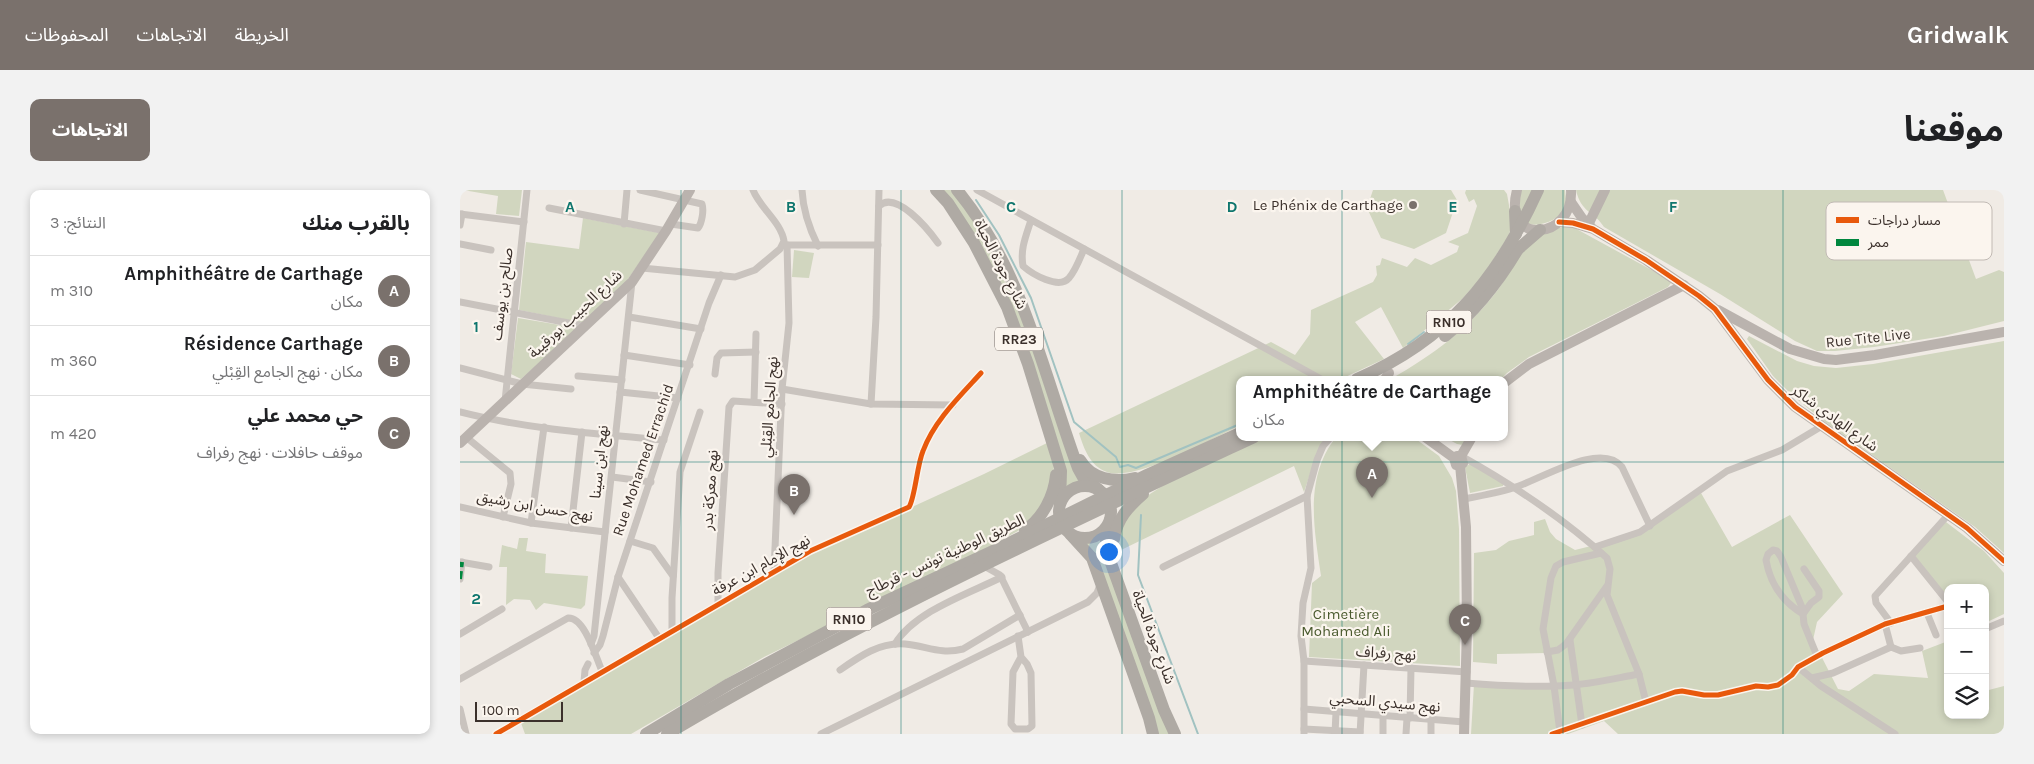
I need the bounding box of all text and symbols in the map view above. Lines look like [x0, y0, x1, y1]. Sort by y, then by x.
text: Gridwalk [1907, 21, 2009, 49]
text: المحفوظات [25, 24, 109, 46]
text: الاتجاهات [137, 24, 207, 46]
text: الخريطة [235, 24, 289, 46]
button: الاتجاهات [30, 99, 150, 161]
text: موقعنا [1904, 109, 2004, 150]
place label: Le Phénix de Carthage [1253, 196, 1403, 214]
text: A [565, 197, 575, 216]
text: B [786, 197, 796, 216]
text: C [1006, 197, 1016, 216]
text: D [1227, 197, 1238, 216]
text: E [1448, 197, 1458, 216]
text: F [1669, 197, 1678, 216]
marker: Le Phénix de Carthage [1407, 199, 1419, 211]
legend [1826, 202, 1992, 260]
text: بالقرب منك [302, 211, 410, 235]
text: مسار دراجات [1868, 212, 1941, 229]
text: النتائج: 3 [50, 213, 106, 232]
street label: شارع جودة الحياة [968, 216, 1031, 314]
text: ممر [1867, 234, 1889, 251]
street label: صالح بن يوسف [487, 247, 520, 342]
text: Amphithéâtre de Carthage [124, 263, 363, 285]
street label: شارع الحبيب بورقيبة [524, 266, 628, 364]
text: 310 m [50, 281, 93, 300]
text: A [389, 281, 399, 300]
text: مكان [331, 292, 363, 311]
road number: RN10 [1426, 310, 1472, 334]
text: 1 [473, 317, 479, 336]
street label: Rue Tite Live [1825, 325, 1911, 351]
road number: RR23 [995, 328, 1043, 350]
text: Résidence Carthage [184, 333, 363, 355]
text: 360 m [50, 351, 97, 370]
text: B [389, 351, 399, 370]
street label: نهج الجامع القِبْلي [756, 356, 785, 458]
text: مكان · نهج الجامع القِبْلي [212, 362, 363, 381]
popup [1236, 376, 1508, 441]
street label: شارع الهادي شاكر [1786, 380, 1882, 458]
text: Amphithéâtre de Carthage [1253, 381, 1491, 403]
street label: Rue Mohamed Errachid [609, 382, 677, 538]
text: حي محمد علي [248, 405, 363, 427]
text: مكان [1253, 410, 1285, 429]
text: 420 m [50, 424, 97, 443]
text: C [389, 424, 399, 443]
street label: نهج ابن سينا [586, 424, 615, 500]
text: موقف حافلات · نهج رفراف [197, 443, 363, 462]
street label: نهج معركة بدر [698, 449, 725, 532]
pin: A [1356, 457, 1388, 498]
pin: B [778, 474, 810, 515]
street label: نهج حسن ابن رشيق [475, 487, 595, 528]
street label: الطريق الوطنية تونس - قرطاج [863, 510, 1029, 603]
street label: نهج الإمام ابن عرفة [709, 531, 815, 602]
your location [1096, 539, 1122, 565]
map controls [1944, 584, 1989, 719]
button: + [1944, 584, 1989, 629]
street label: شارع جودة الحياة [1126, 588, 1179, 688]
text: 2 [471, 589, 481, 608]
pin: C [1449, 604, 1481, 645]
park label: Cimetière Mohamed Ali [1301, 605, 1391, 640]
road number: RN10 [826, 608, 872, 630]
button: − [1944, 629, 1989, 674]
street label: نهج رفراف [1355, 642, 1417, 667]
button: layers [1944, 674, 1989, 719]
street label: نهج سيدي السحبي [1329, 688, 1441, 719]
scale bar [475, 699, 562, 722]
text: 100 m [482, 702, 520, 719]

